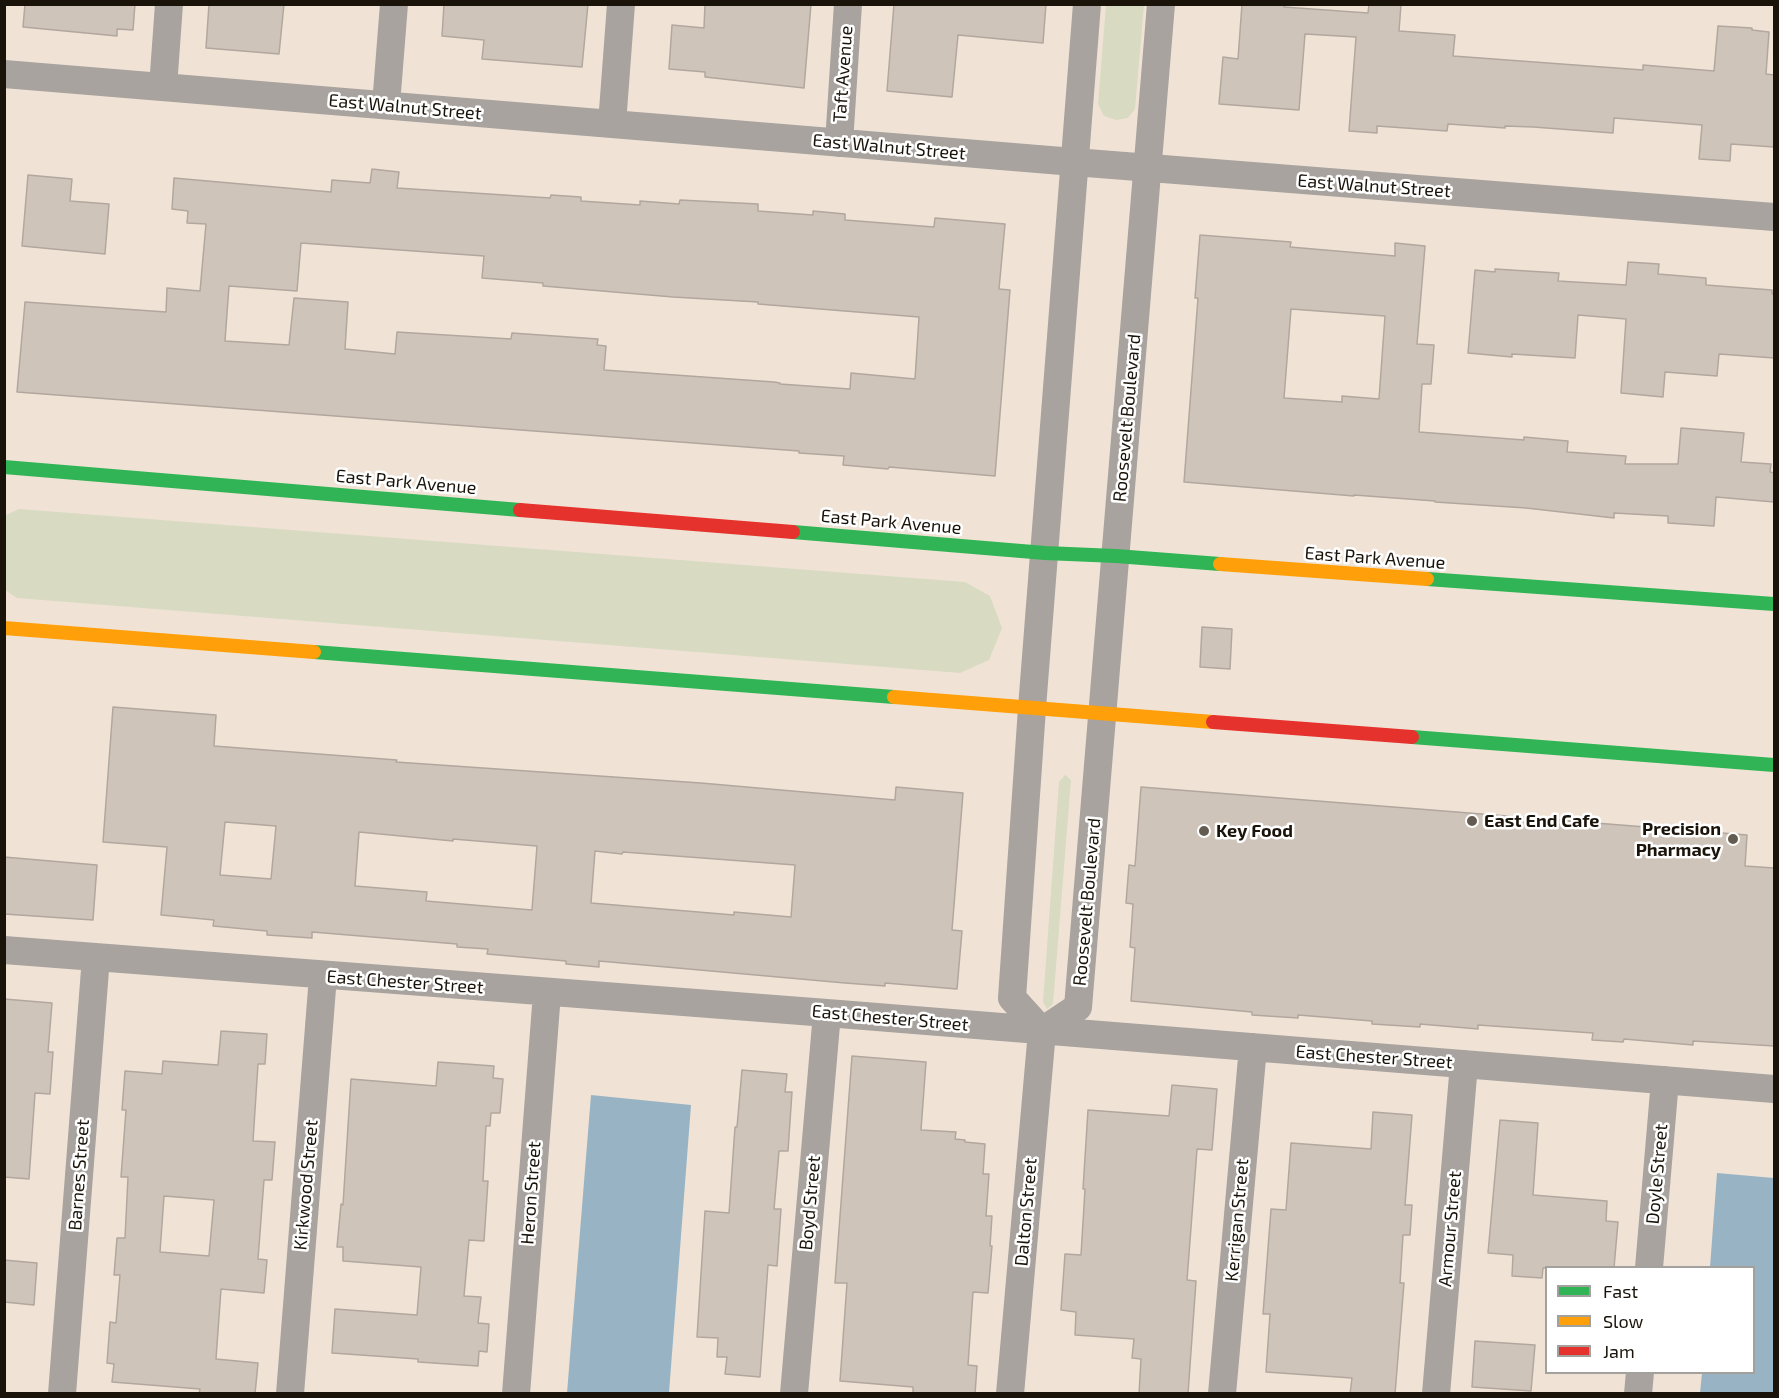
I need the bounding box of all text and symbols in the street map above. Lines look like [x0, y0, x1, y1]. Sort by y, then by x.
street label: Taft Avenue [829, 25, 857, 123]
street label: East Walnut Street [328, 90, 482, 124]
street label: East Walnut Street [812, 130, 966, 164]
street label: East Walnut Street [1297, 170, 1451, 202]
street label: Roosevelt Boulevard [1109, 333, 1145, 503]
street label: East Park Avenue [335, 465, 477, 499]
street label: East Park Avenue [820, 505, 962, 539]
street label: East Park Avenue [1304, 542, 1446, 574]
place label: East End Cafe [1484, 810, 1600, 832]
marker: East End Cafe [1465, 814, 1479, 828]
street label: Roosevelt Boulevard [1069, 817, 1105, 987]
place label: Precision Pharmacy [1636, 818, 1721, 860]
place label: Key Food [1216, 820, 1293, 842]
marker: Key Food [1197, 824, 1211, 838]
marker: Precision Pharmacy [1726, 832, 1740, 846]
street label: East Chester Street [326, 966, 484, 998]
street label: East Chester Street [811, 1000, 969, 1036]
street label: East Chester Street [1295, 1041, 1453, 1073]
street label: Barnes Street [64, 1119, 94, 1231]
street label: Kirkwood Street [290, 1119, 322, 1251]
street label: Doyle Street [1642, 1123, 1672, 1225]
street label: Heron Street [517, 1141, 545, 1245]
street label: Boyd Street [795, 1155, 825, 1251]
street label: Dalton Street [1011, 1157, 1041, 1267]
street label: Kerrigan Street [1221, 1158, 1253, 1282]
street label: Armour Street [1434, 1170, 1466, 1288]
legend [1545, 1266, 1755, 1374]
text: Fast [1603, 1280, 1638, 1302]
text: Slow [1603, 1310, 1643, 1332]
text: Jam [1603, 1340, 1635, 1362]

